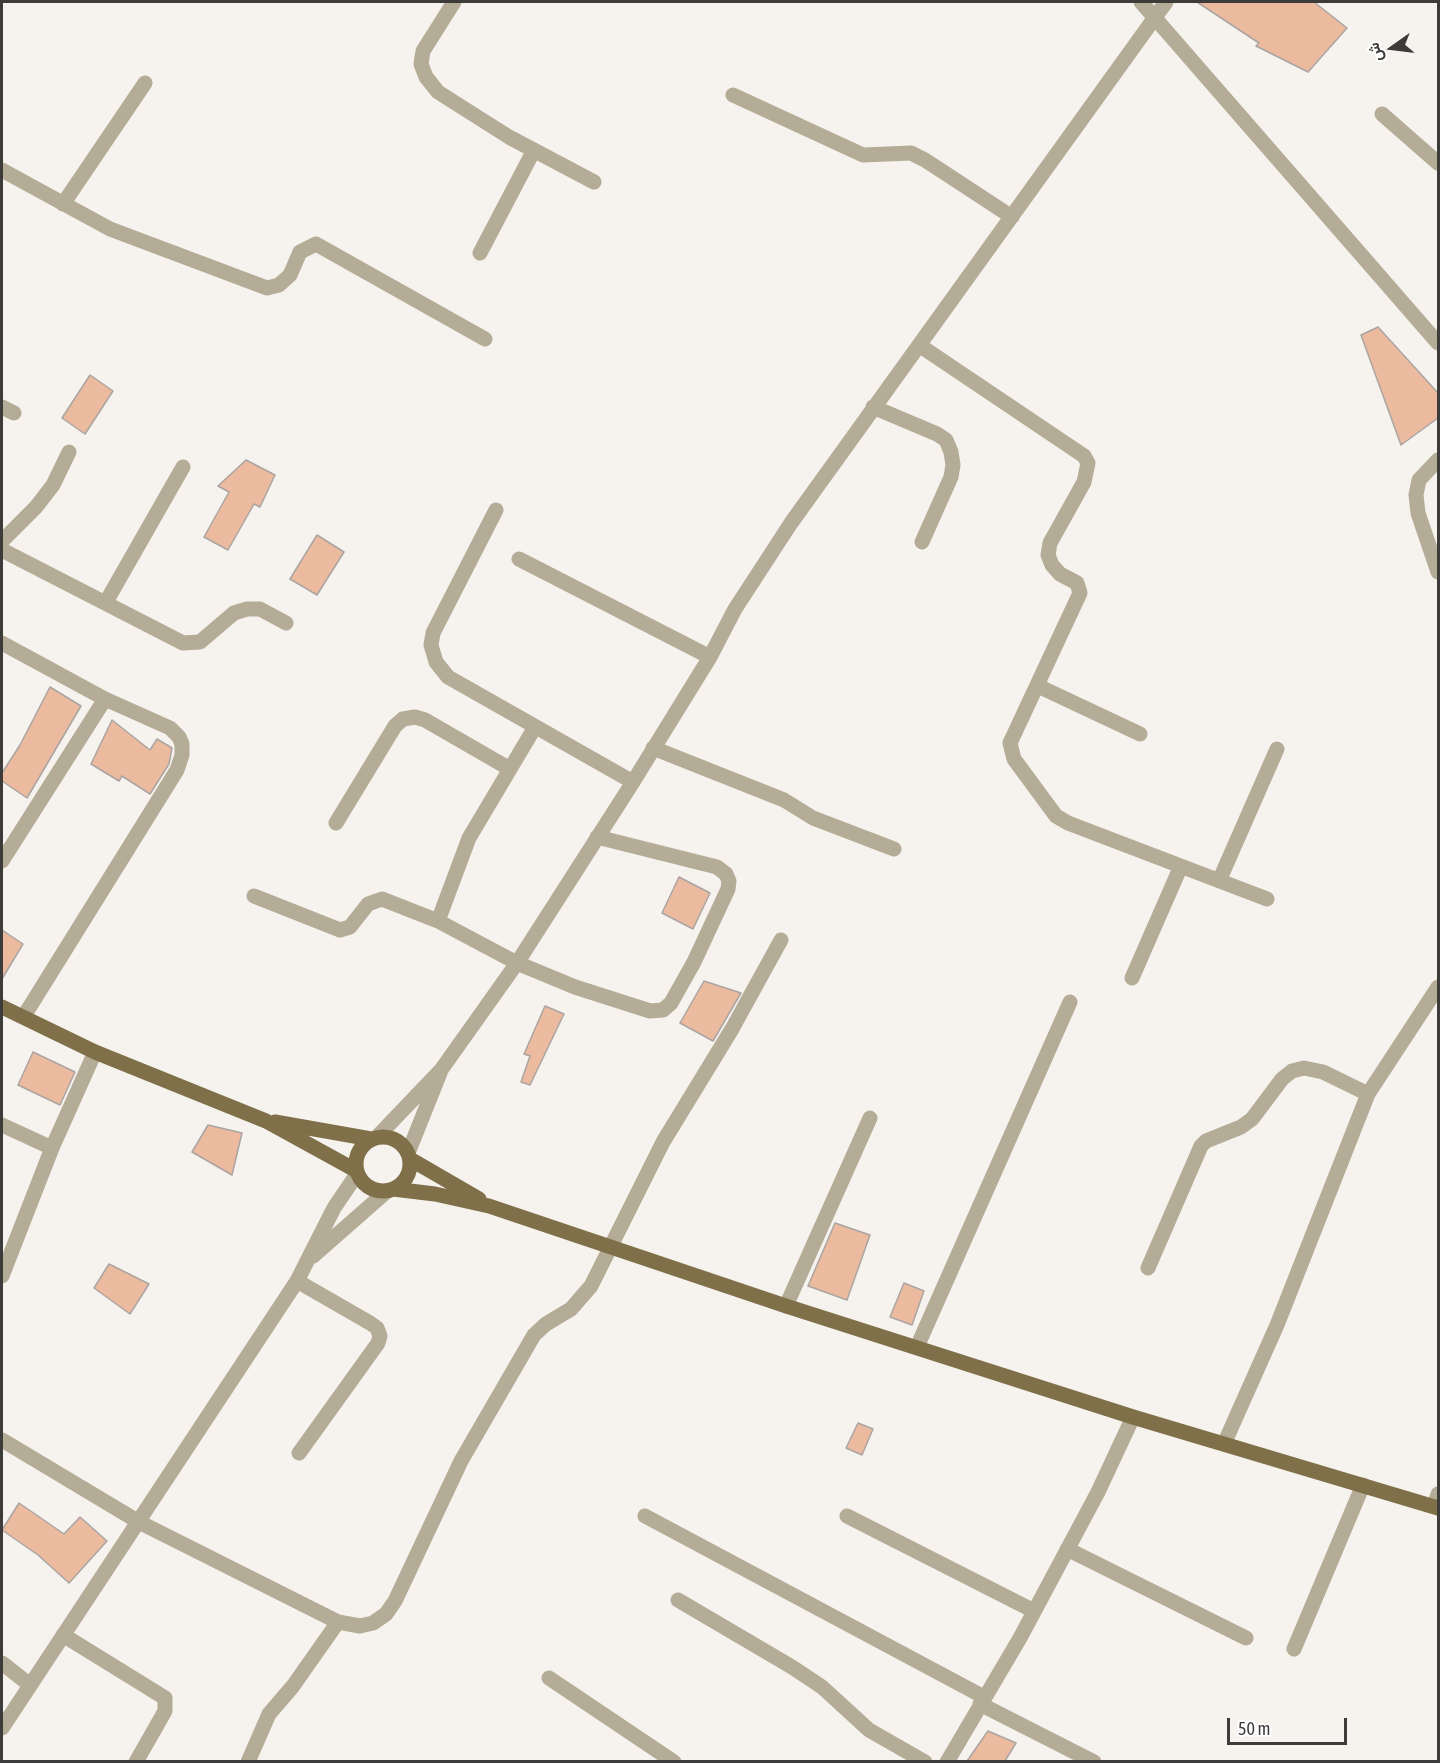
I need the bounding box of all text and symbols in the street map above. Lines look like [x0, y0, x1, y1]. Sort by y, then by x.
north arrow [1362, 18, 1422, 78]
text: ش [1363, 41, 1386, 64]
scale bar [1230, 1706, 1350, 1744]
text: 50 m [1238, 1718, 1270, 1739]

